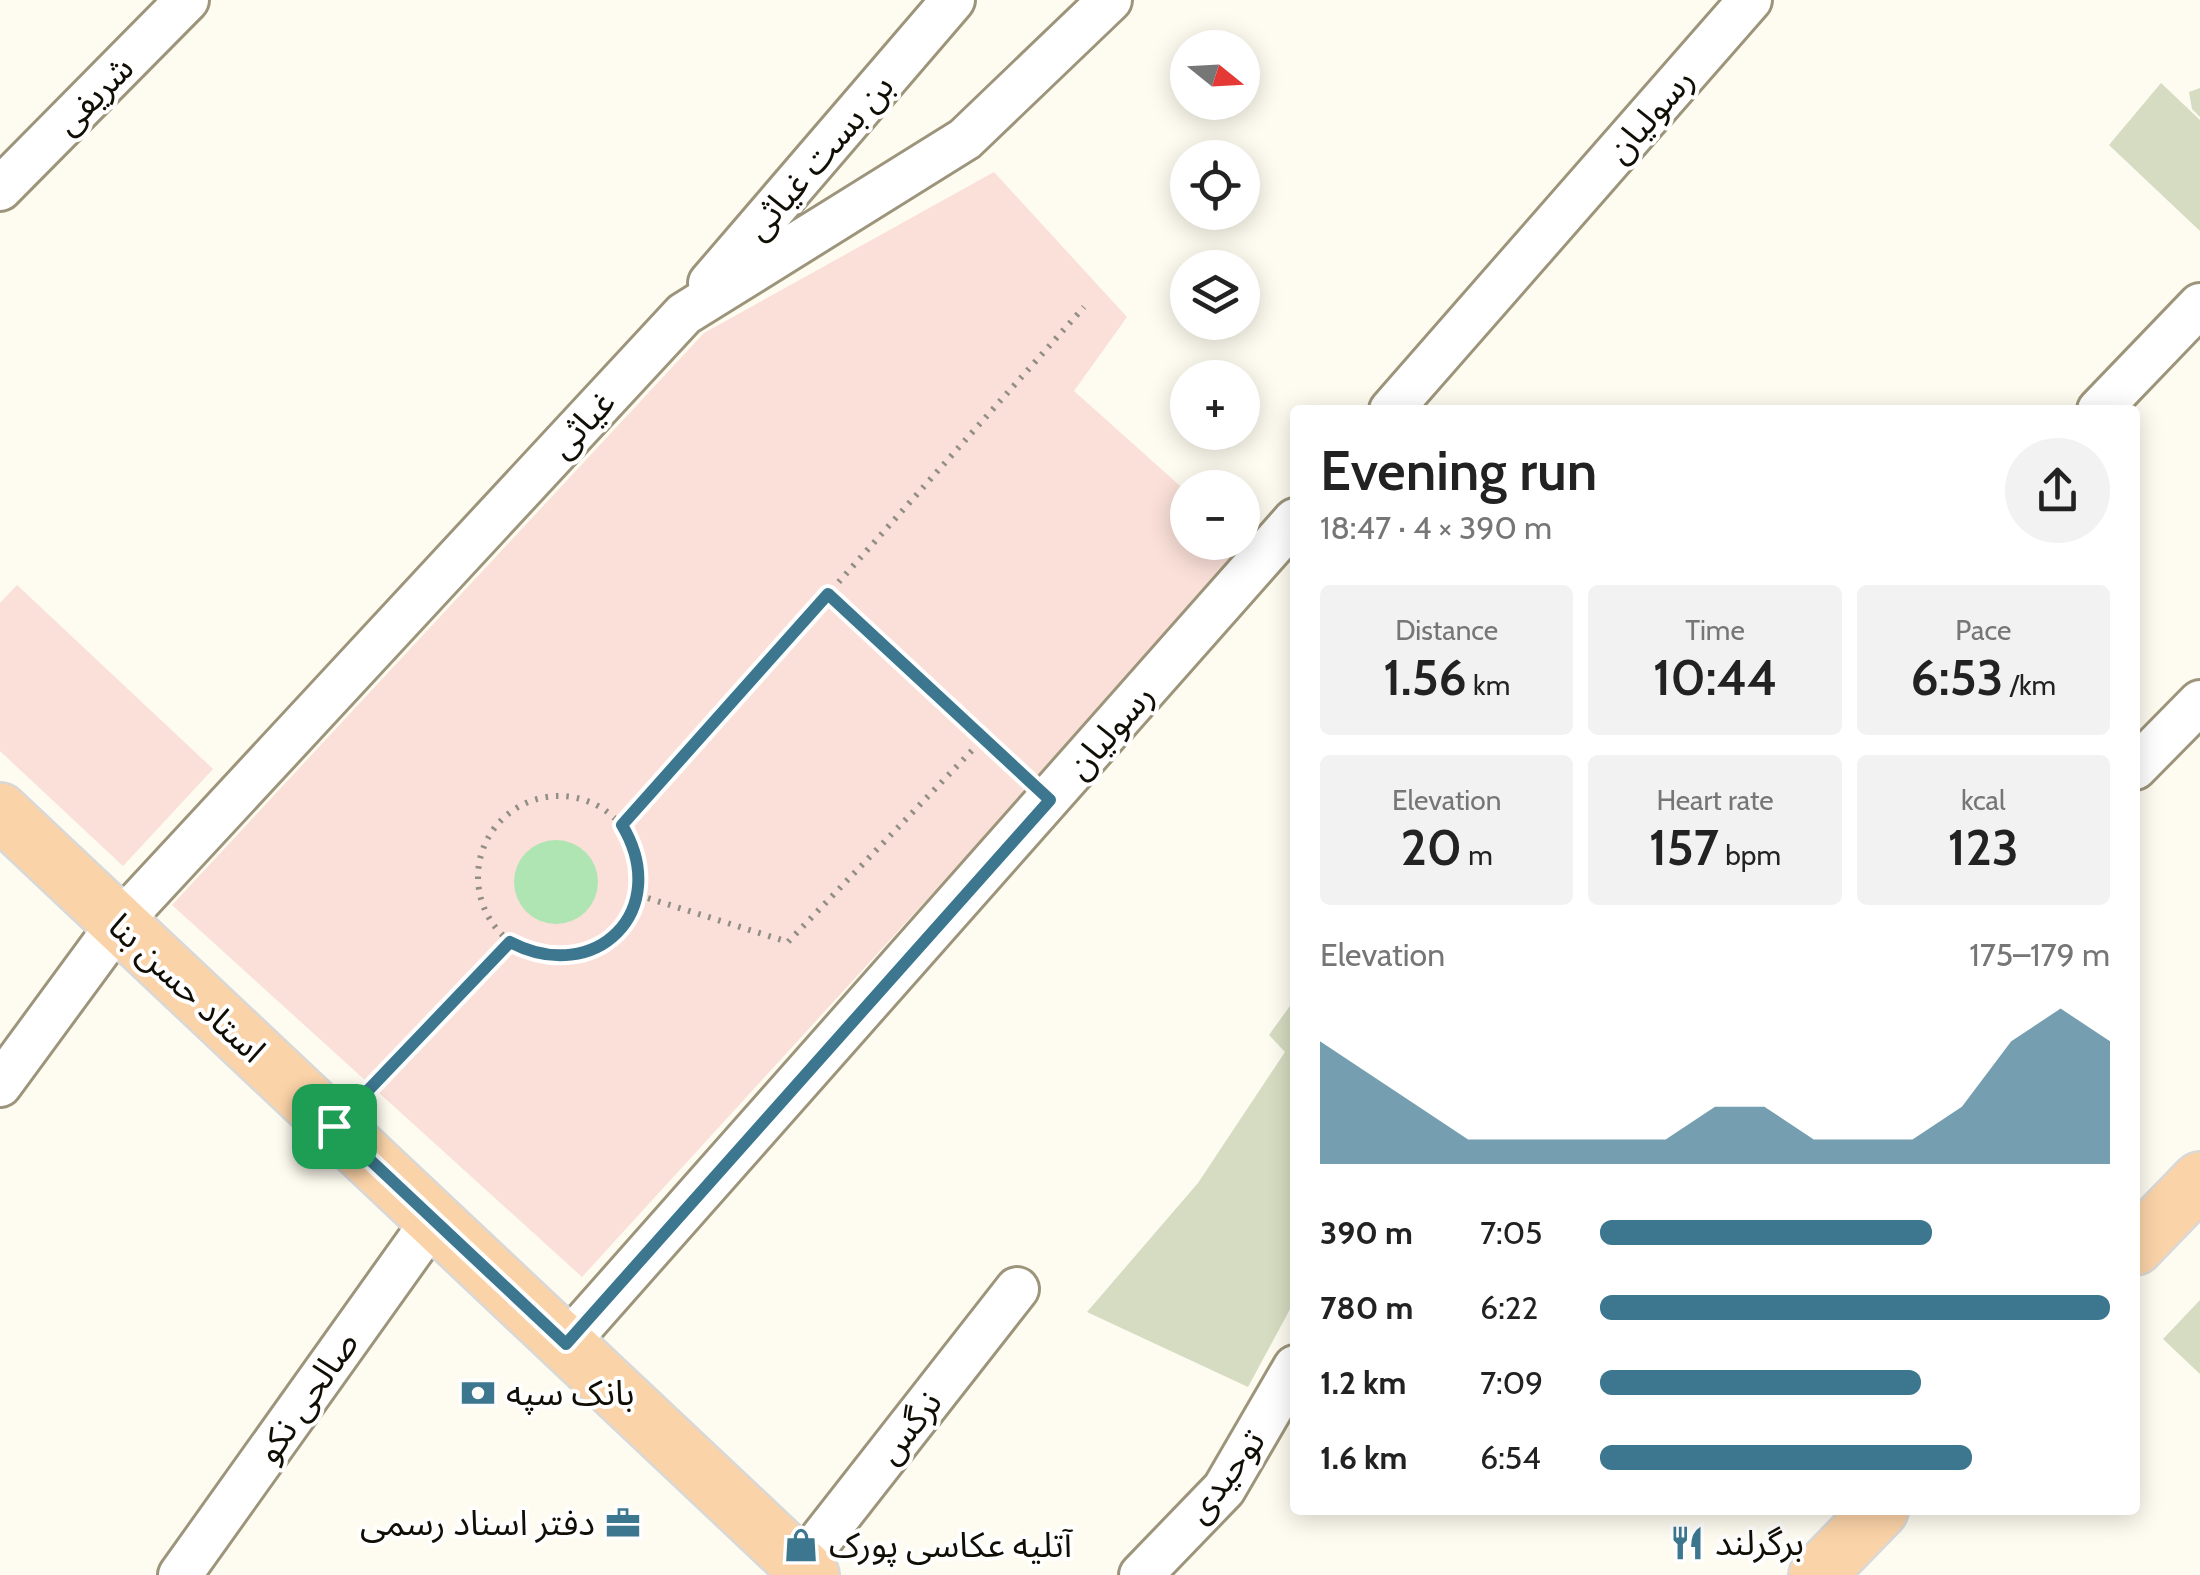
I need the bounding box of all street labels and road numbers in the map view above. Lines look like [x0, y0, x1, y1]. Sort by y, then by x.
street label: شریفی [45, 46, 142, 143]
street label: رسولیان [1597, 58, 1703, 171]
street label: بن بست غیاثی [735, 65, 902, 248]
street label: غیاثی [540, 381, 624, 467]
street label: رسولیان [1057, 674, 1163, 787]
street label: استاد حسن بنا [100, 904, 275, 1071]
street label: صالحی نکو [246, 1323, 367, 1471]
street label: نرگس [867, 1382, 950, 1472]
street label: توحیدی [1176, 1420, 1274, 1531]

